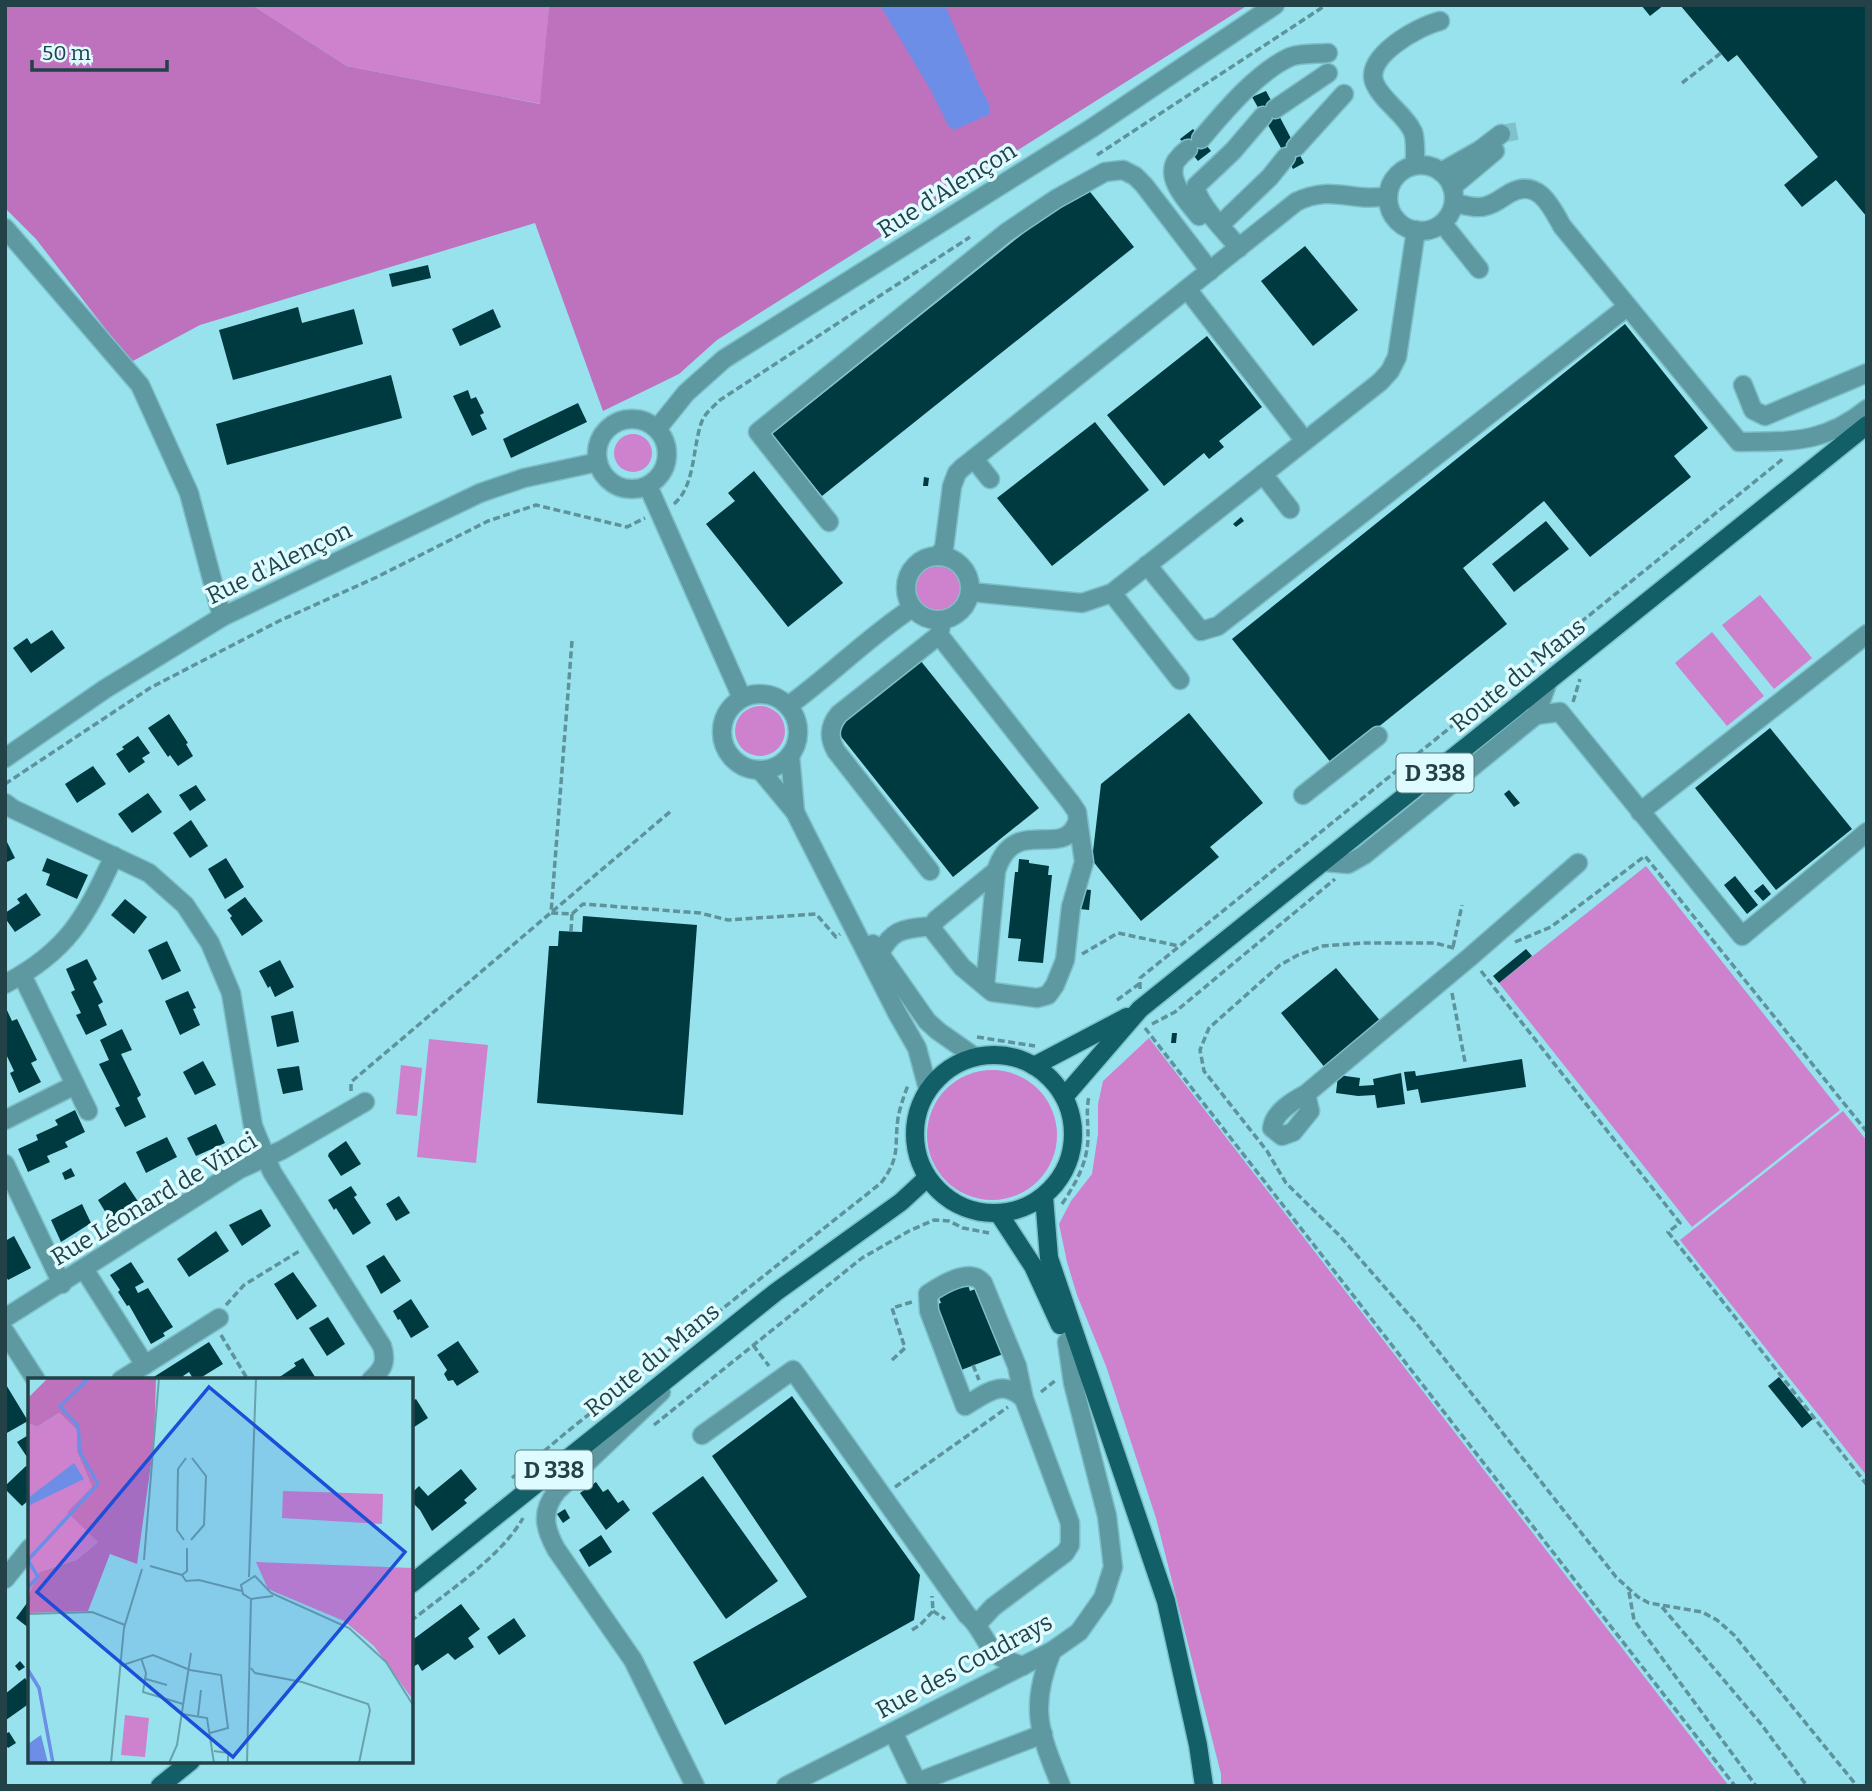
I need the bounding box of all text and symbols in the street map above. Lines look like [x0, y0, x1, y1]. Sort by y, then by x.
scale bar [32, 28, 166, 72]
text: 50 m [42, 40, 91, 66]
street label: Rue d'Alençon [873, 136, 1021, 244]
street label: Rue d'Alençon [202, 516, 356, 610]
street label: Route du Mans [1445, 612, 1591, 738]
road number: D 338 [1396, 754, 1474, 792]
street label: Rue Léonard de Vinci [46, 1127, 262, 1271]
street label: Route du Mans [579, 1297, 725, 1423]
inset map [28, 1378, 413, 1763]
road number: D 338 [516, 1450, 592, 1490]
street label: Rue des Coudrays [871, 1608, 1057, 1724]

